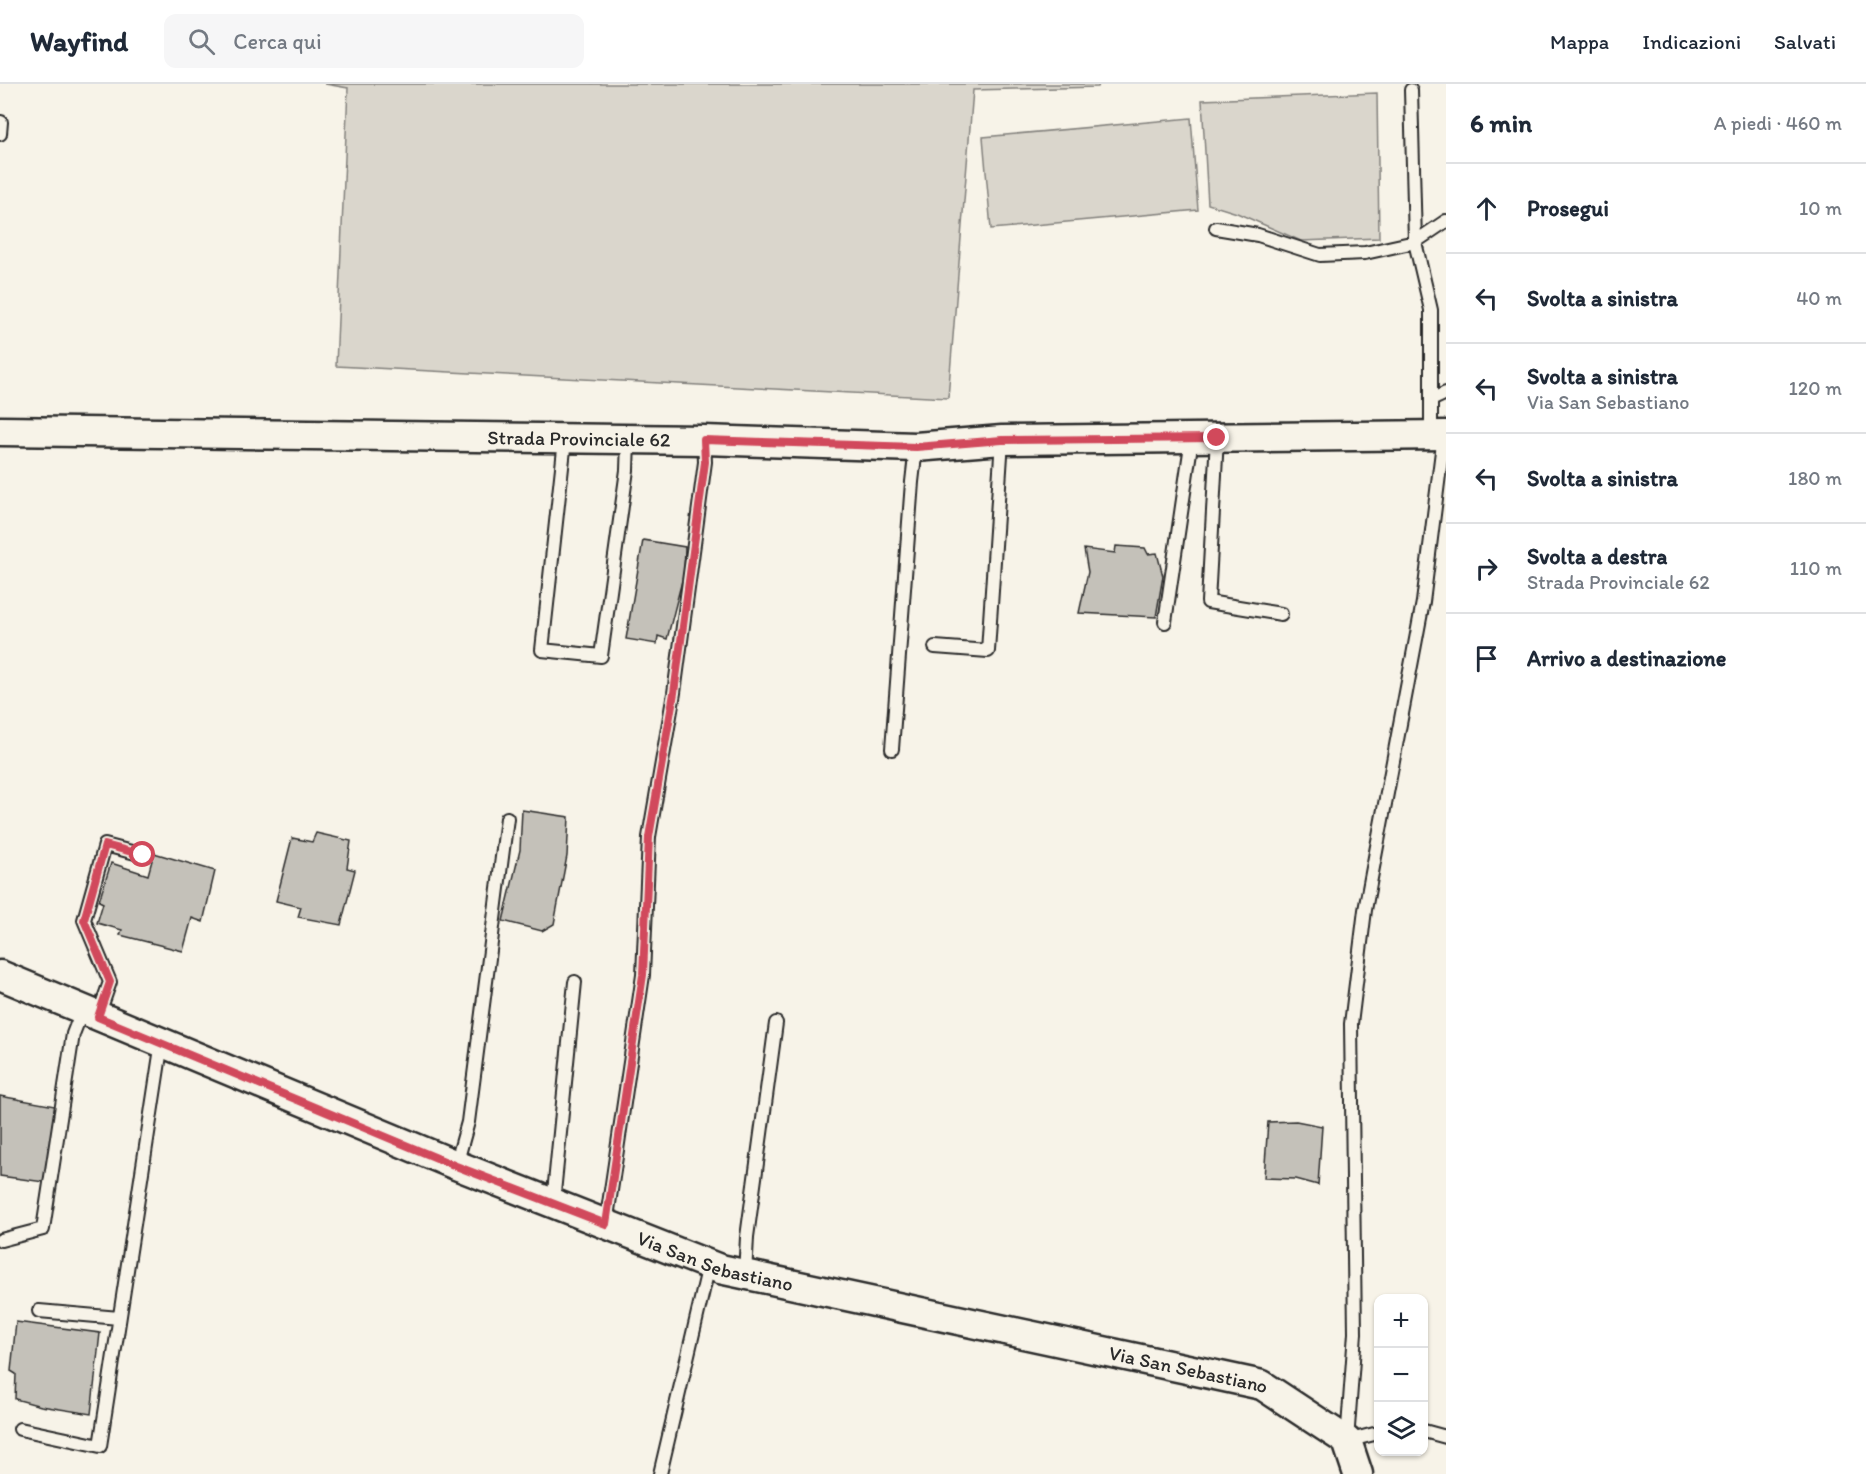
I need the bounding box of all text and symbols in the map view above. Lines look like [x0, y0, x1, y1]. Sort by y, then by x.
search box [164, 14, 584, 68]
text: Wayfind [30, 24, 128, 58]
icon: search [185, 25, 218, 58]
text: Cerca qui [233, 28, 322, 55]
text: Mappa [1550, 29, 1609, 54]
text: Indicazioni [1642, 29, 1741, 54]
text: Salvati [1774, 29, 1836, 54]
text: 6 min [1470, 107, 1532, 139]
text: A piedi · 460 m [1714, 111, 1842, 135]
icon: ahead [1470, 192, 1503, 225]
text: Prosegui [1527, 195, 1609, 222]
text: 10 m [1799, 196, 1842, 220]
icon: left [1470, 282, 1503, 315]
text: Svolta a sinistra [1527, 285, 1678, 312]
text: 40 m [1796, 286, 1842, 310]
text: Svolta a sinistra [1527, 363, 1678, 390]
icon: left [1470, 372, 1503, 405]
text: 120 m [1789, 376, 1842, 400]
text: Via San Sebastiano [1527, 390, 1690, 414]
route end [1203, 424, 1229, 450]
street label: Strada Provinciale 62 [487, 425, 671, 452]
icon: left [1470, 462, 1503, 495]
text: Svolta a sinistra [1527, 465, 1678, 492]
text: 180 m [1788, 466, 1842, 490]
text: Svolta a destra [1527, 543, 1667, 570]
icon: right [1470, 552, 1503, 585]
text: 110 m [1790, 556, 1842, 580]
text: Strada Provinciale 62 [1527, 570, 1710, 594]
icon: arrive [1470, 642, 1503, 675]
text: Arrivo a destinazione [1527, 645, 1726, 672]
route start [129, 841, 155, 867]
street label: Via San Sebastiano [634, 1226, 795, 1296]
map controls [1374, 1294, 1428, 1456]
button: + [1374, 1294, 1428, 1348]
street label: Via San Sebastiano [1107, 1341, 1274, 1398]
button: − [1374, 1348, 1428, 1402]
button: layers [1374, 1402, 1428, 1456]

